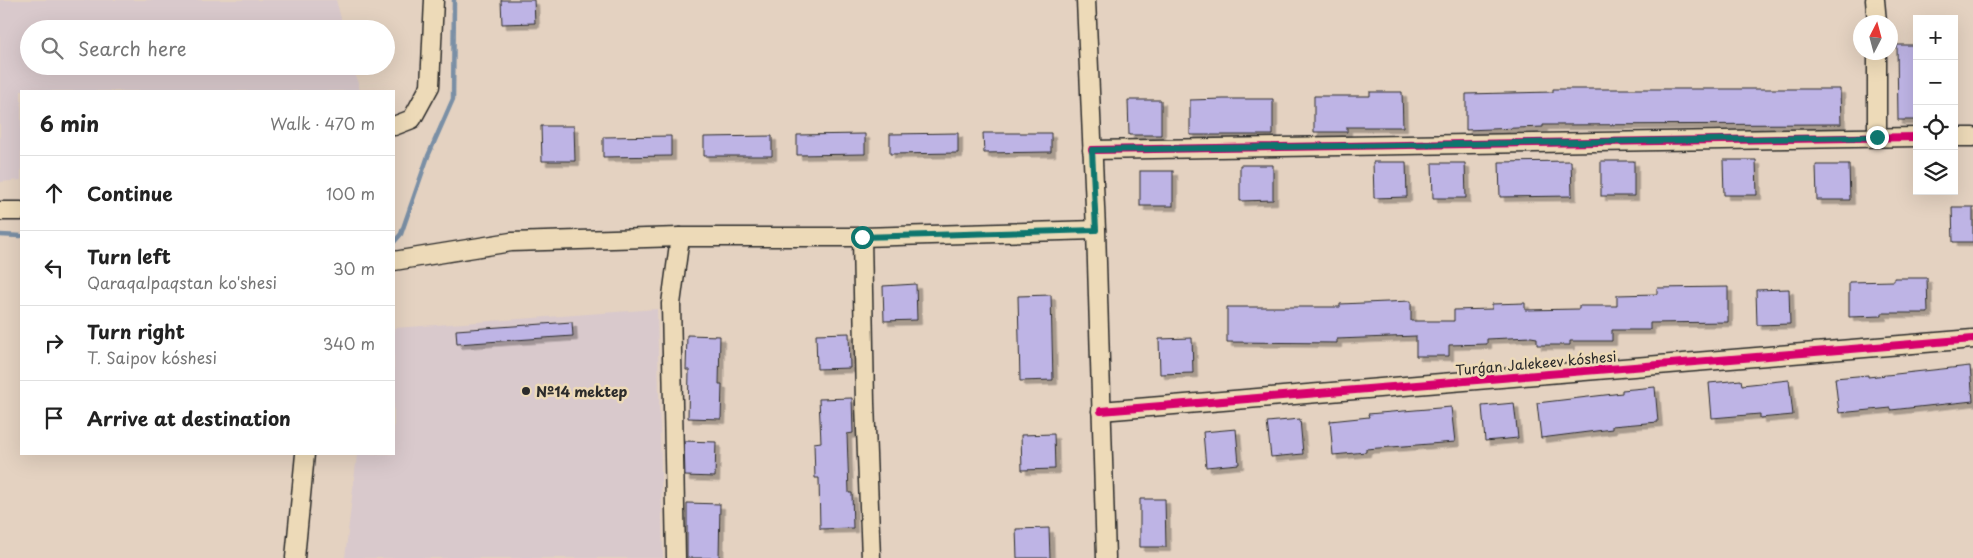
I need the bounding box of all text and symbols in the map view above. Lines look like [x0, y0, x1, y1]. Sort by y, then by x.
north arrow [1853, 15, 1898, 60]
map controls [1913, 15, 1958, 195]
button: + [1913, 15, 1958, 60]
search box [20, 20, 395, 75]
icon: search [38, 34, 66, 62]
text: Search here [78, 34, 187, 62]
button: − [1913, 60, 1958, 105]
button: locate [1913, 105, 1958, 150]
text: 6 min [40, 107, 99, 139]
text: Walk · 470 m [270, 111, 375, 135]
route end [1866, 126, 1889, 149]
button: layers [1913, 150, 1958, 195]
icon: ahead [40, 179, 68, 207]
text: Continue [87, 179, 173, 207]
text: 100 m [326, 181, 375, 205]
route start [851, 226, 874, 249]
text: Turn left [87, 242, 171, 270]
icon: left [40, 254, 68, 282]
text: 30 m [333, 256, 375, 280]
text: Qaraqalpaqstan ko'shesi [87, 270, 277, 294]
text: Turn right [87, 317, 185, 345]
icon: right [40, 329, 68, 357]
text: 340 m [323, 331, 375, 355]
text: T. Saipov kóshesi [87, 345, 217, 369]
street label: Turǵan Jalekeev kóshesi [1455, 345, 1617, 381]
place label: №14 mektep [536, 381, 628, 402]
marker: №14 mektep [520, 385, 532, 397]
icon: arrive [40, 404, 68, 432]
text: Arrive at destination [87, 404, 291, 432]

